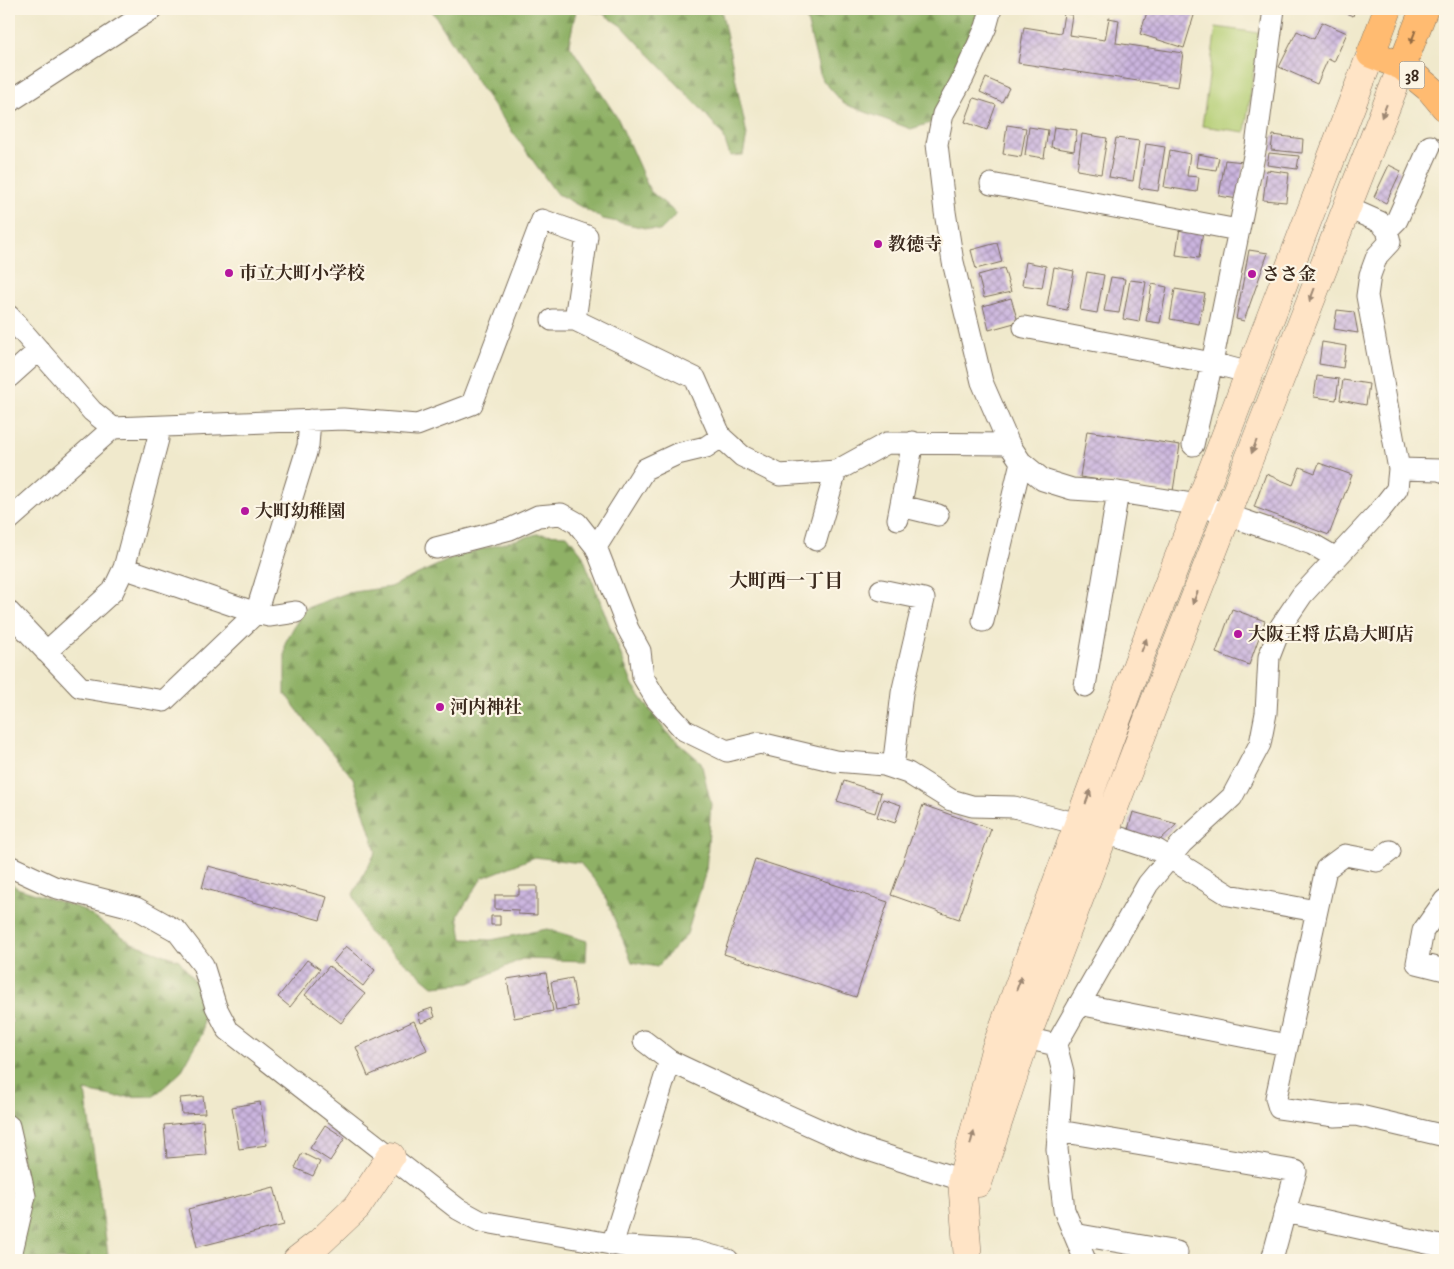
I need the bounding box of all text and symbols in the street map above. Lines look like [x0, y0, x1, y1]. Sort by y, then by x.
one-way arrow [1409, 30, 1416, 45]
road number: 38 [1400, 62, 1424, 88]
one-way arrow [1380, 104, 1388, 119]
place label: 教徳寺 [888, 234, 942, 256]
marker: 教徳寺 [872, 238, 884, 250]
place label: 市立大町小学校 [239, 263, 365, 285]
place label: ささ金 [1262, 264, 1316, 286]
marker: 市立大町小学校 [223, 267, 235, 279]
marker: ささ金 [1246, 268, 1258, 280]
one-way arrow [1308, 288, 1315, 303]
one-way arrow [1250, 440, 1258, 455]
place label: 大町幼稚園 [255, 501, 345, 523]
marker: 大町幼稚園 [239, 505, 251, 517]
district label: 大町西一丁目 [729, 570, 843, 593]
one-way arrow [1191, 591, 1198, 606]
place label: 大阪王将 広島大町店 [1248, 624, 1414, 646]
marker: 大阪王将 広島大町店 [1232, 628, 1244, 640]
one-way arrow [1141, 638, 1149, 652]
place label: 河内神社 [450, 697, 522, 719]
marker: 河内神社 [434, 701, 446, 713]
one-way arrow [1085, 790, 1092, 805]
one-way arrow [1015, 975, 1023, 990]
one-way arrow [969, 1131, 977, 1146]

